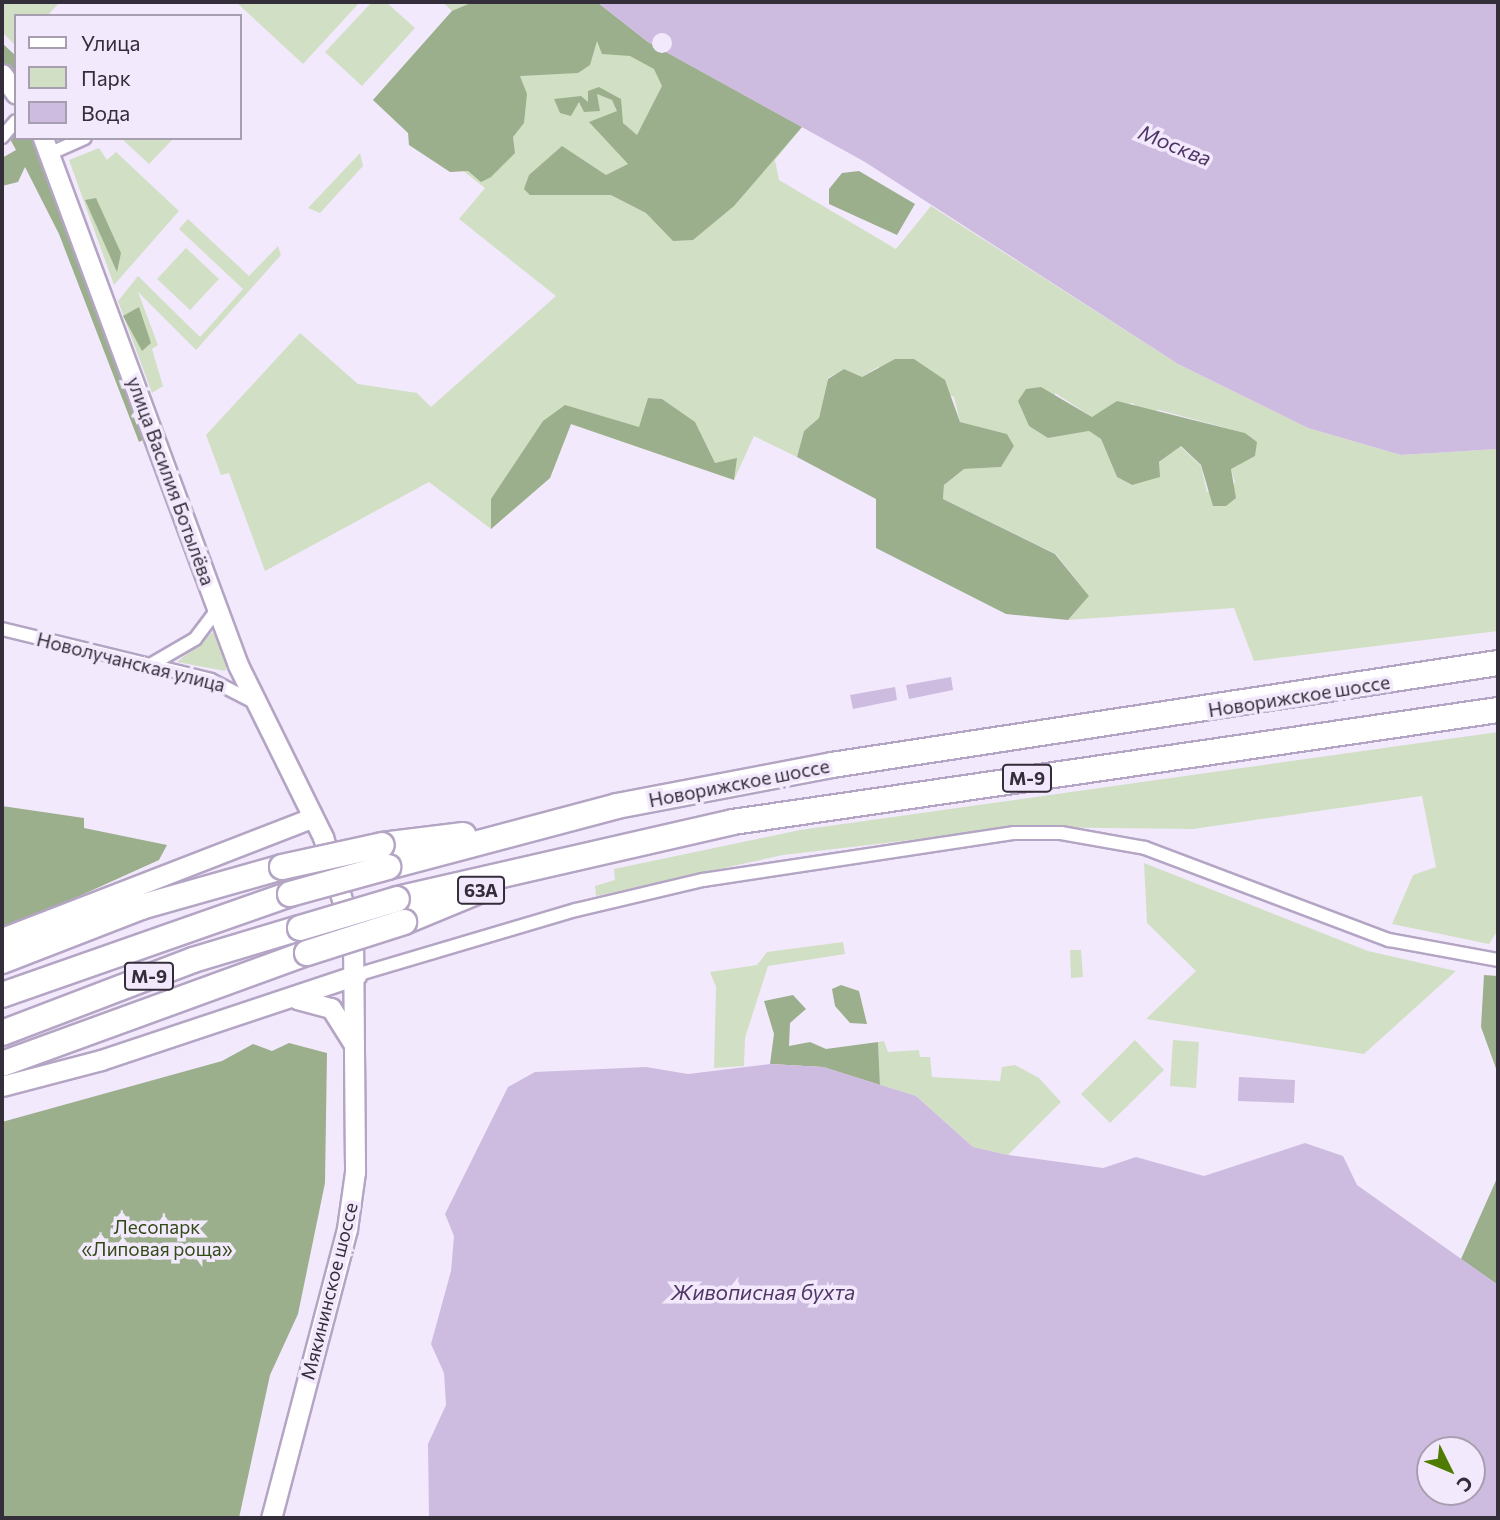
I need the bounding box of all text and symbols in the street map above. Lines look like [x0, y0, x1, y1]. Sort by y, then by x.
legend [14, 14, 242, 140]
text: Улица [81, 30, 140, 55]
text: Парк [81, 65, 131, 90]
text: Вода [81, 100, 130, 125]
water label: Москва [1135, 119, 1215, 171]
street label: улица Василия Ботылёва [123, 374, 219, 588]
street label: Новолучанская улица [34, 628, 228, 696]
street label: Новорижское шоссе [1206, 670, 1392, 722]
street label: Новорижское шоссе [647, 754, 831, 812]
road number: М-9 [1001, 764, 1053, 792]
road number: 63A [456, 876, 505, 904]
road number: М-9 [123, 961, 175, 990]
street label: Мякининское шоссе [296, 1200, 362, 1382]
park label: Лесопарк «Липовая роща» [82, 1216, 232, 1260]
water label: Живописная бухта [671, 1279, 855, 1305]
north arrow [1416, 1436, 1486, 1506]
text: С [1452, 1472, 1478, 1497]

